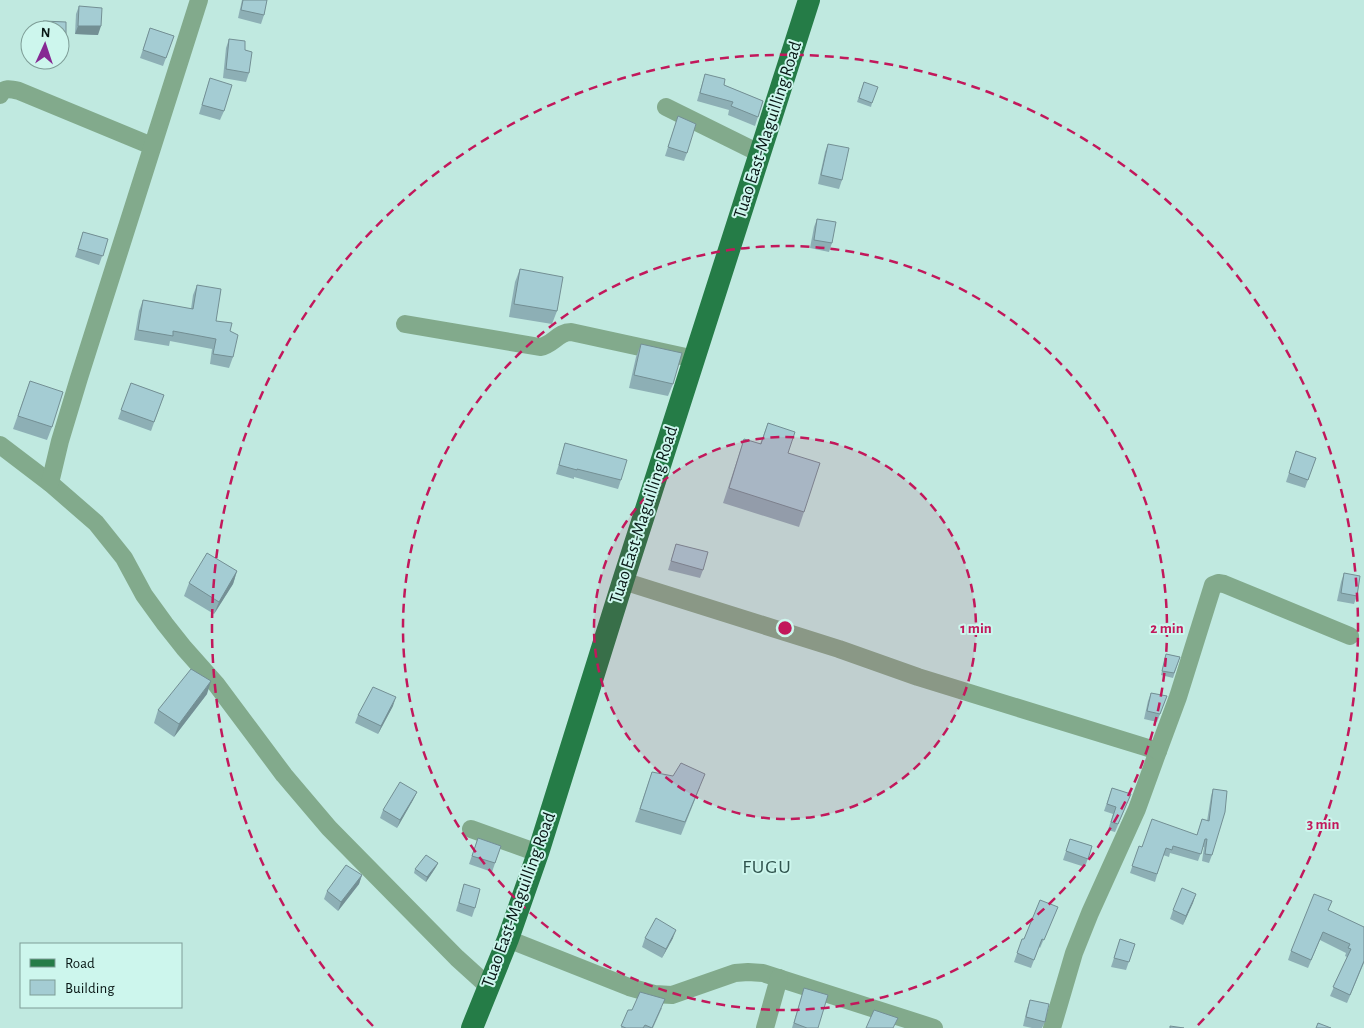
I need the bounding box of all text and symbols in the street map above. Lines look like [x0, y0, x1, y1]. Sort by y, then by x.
north arrow [20, 20, 70, 70]
text: N [40, 26, 51, 40]
street label: Tuao East-Maguilling Road [731, 39, 805, 221]
street label: Tuao East-Maguilling Road [607, 424, 681, 606]
centre of rings [776, 619, 794, 637]
text: 1 min [960, 621, 992, 636]
text: 2 min [1150, 621, 1184, 636]
street label: Tuao East-Maguilling Road [479, 810, 559, 990]
text: 3 min [1307, 817, 1339, 832]
district label: FUGU [742, 857, 792, 877]
legend [20, 943, 182, 1008]
text: Road [65, 956, 95, 971]
text: Building [65, 981, 115, 996]

